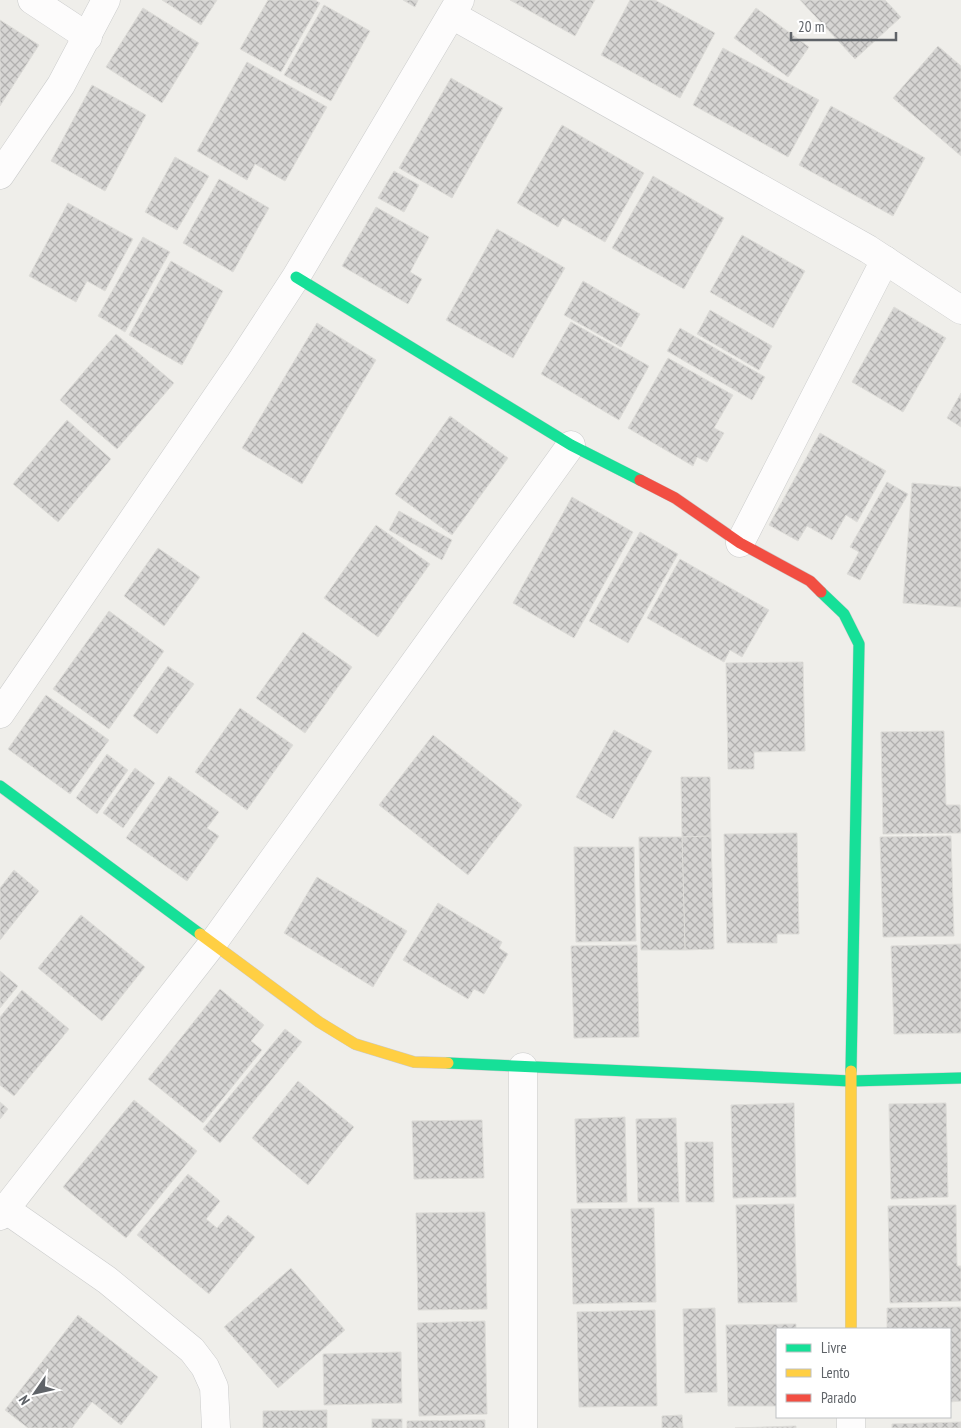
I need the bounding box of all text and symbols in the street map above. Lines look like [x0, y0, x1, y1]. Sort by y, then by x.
scale bar [791, 10, 896, 42]
text: 20 m [798, 17, 824, 36]
legend [776, 1328, 951, 1418]
text: Livre [821, 1338, 847, 1357]
text: Lento [821, 1363, 850, 1382]
north arrow [10, 1368, 60, 1418]
text: Parado [821, 1388, 856, 1407]
text: N [15, 1392, 34, 1408]

